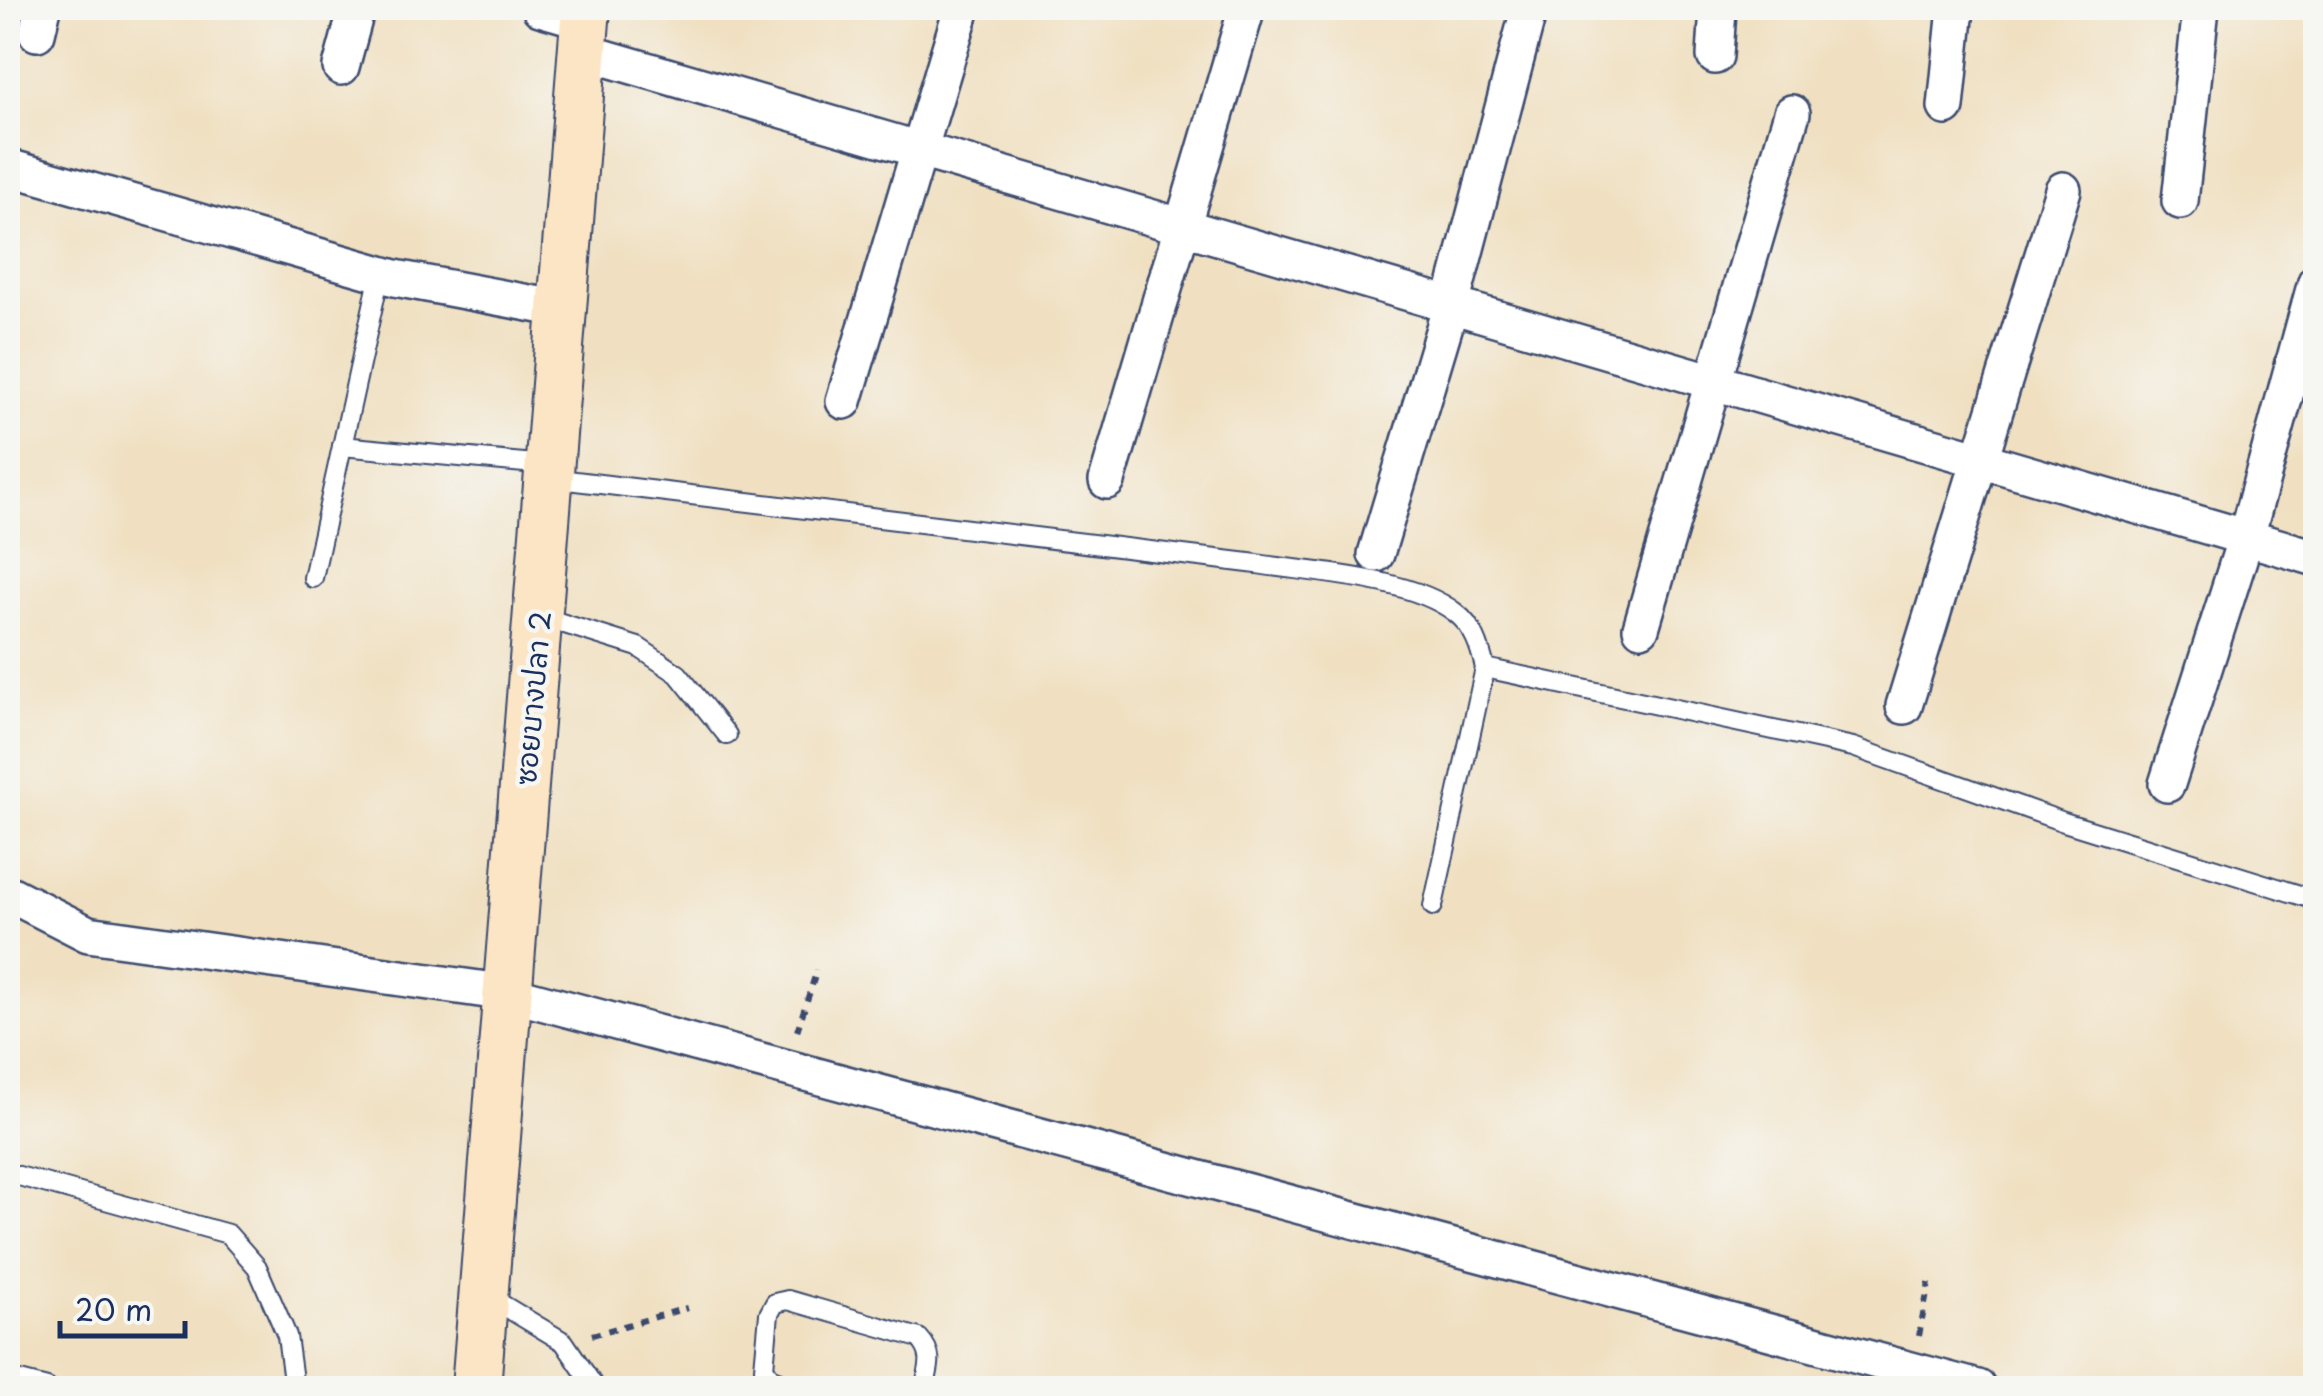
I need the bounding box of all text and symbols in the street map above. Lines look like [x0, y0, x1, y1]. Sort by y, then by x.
street label: ซอยบางปลา 2 [503, 609, 561, 787]
scale bar [60, 1276, 185, 1338]
text: 20 m [75, 1286, 152, 1331]

